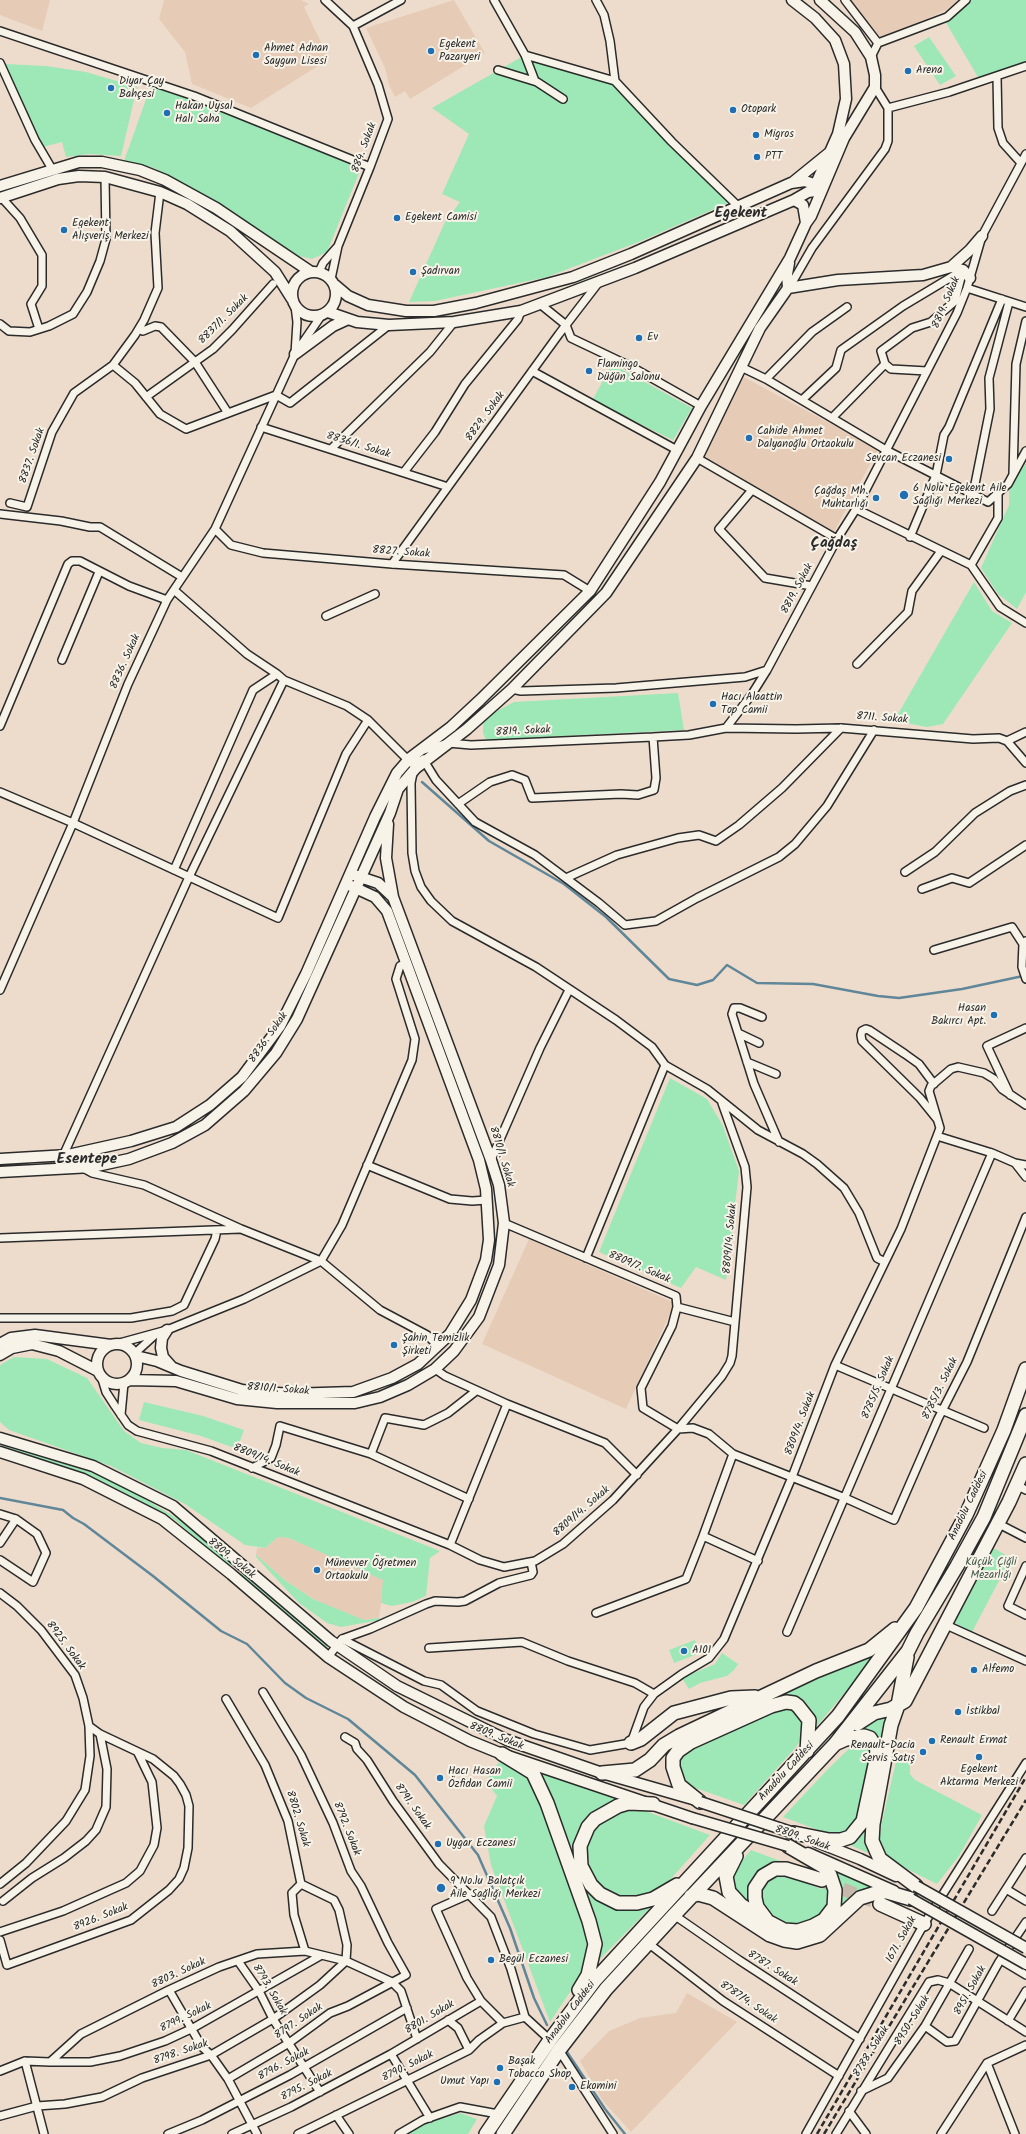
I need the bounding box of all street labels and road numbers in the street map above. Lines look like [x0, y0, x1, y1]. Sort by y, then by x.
street label: 884. Sokak [350, 121, 380, 175]
street label: 8819. Sokak [930, 275, 964, 331]
street label: 8837/1. Sokak [196, 292, 252, 348]
street label: 8829. Sokak [464, 390, 508, 444]
street label: 8837. Sokak [17, 426, 49, 486]
street label: 8836/1. Sokak [324, 430, 392, 462]
street label: 8827. Sokak [372, 544, 430, 562]
street label: 8819. Sokak [779, 561, 817, 617]
street label: 8836. Sokak [108, 632, 144, 692]
street label: 8711. Sokak [856, 711, 908, 727]
street label: 8819. Sokak [495, 724, 551, 740]
street label: 8836. Sokak [247, 1010, 291, 1066]
street label: 8810/1. Sokak [485, 1125, 517, 1189]
street label: 8809/14. Sokak [721, 1203, 741, 1275]
street label: 8809/7. Sokak [606, 1249, 672, 1287]
street label: 8785/5. Sokak [860, 1354, 898, 1422]
street label: 8785/3. Sokak [920, 1356, 962, 1422]
street label: 8810/1. Sokak [246, 1381, 310, 1399]
street label: 8809/4. Sokak [783, 1390, 819, 1458]
street label: 8809/14. Sokak [231, 1442, 301, 1480]
street label: Anadolu Caddesi [947, 1469, 991, 1543]
street label: 8809/14. Sokak [551, 1484, 613, 1540]
street label: 8809. Sokak [205, 1536, 257, 1582]
street label: 8925. Sokak [42, 1619, 88, 1673]
street label: 8809. Sokak [467, 1720, 525, 1754]
street label: Anadolu Caddesi [756, 1740, 818, 1804]
street label: 8791. Sokak [391, 1781, 433, 1833]
street label: 8802. Sokak [282, 1789, 312, 1849]
street label: 8792. Sokak [329, 1800, 363, 1858]
street label: 8809. Sokak [773, 1823, 831, 1855]
street label: 8926. Sokak [72, 1901, 130, 1935]
street label: 1671. Sokak [884, 1914, 920, 1966]
street label: 8787. Sokak [744, 1948, 800, 1990]
street label: 8803. Sokak [150, 1956, 208, 1992]
street label: 8793. Sokak [249, 1962, 289, 2018]
street label: 8951. Sokak [952, 1964, 990, 2018]
street label: Anadolu Caddesi [543, 1979, 599, 2047]
street label: 8787/4. Sokak [717, 1979, 779, 2027]
street label: 8950. Sokak [892, 1993, 934, 2049]
street label: 8801. Sokak [403, 1998, 457, 2038]
street label: 8799. Sokak [158, 2000, 214, 2036]
street label: 8797. Sokak [272, 2001, 326, 2043]
street label: 8788. Sokak [851, 2024, 893, 2080]
street label: 8798. Sokak [152, 2037, 210, 2069]
street label: 8796. Sokak [256, 2046, 312, 2084]
street label: 8790. Sokak [380, 2048, 436, 2086]
street label: 8795. Sokak [279, 2067, 335, 2105]

